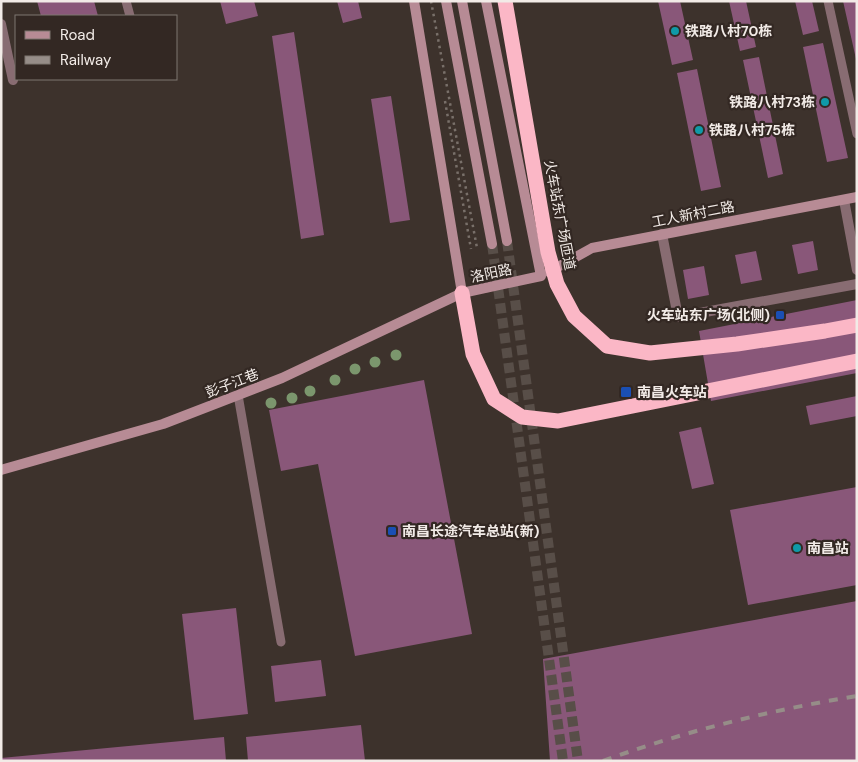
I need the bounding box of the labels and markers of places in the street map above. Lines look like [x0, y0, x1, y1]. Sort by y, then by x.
place label: 铁路八村70栋 [685, 22, 772, 40]
marker: 铁路八村70栋 [669, 25, 681, 37]
place label: 铁路八村73栋 [729, 93, 815, 111]
marker: 铁路八村73栋 [819, 96, 831, 108]
place label: 铁路八村75栋 [709, 121, 795, 139]
marker: 铁路八村75栋 [693, 124, 705, 136]
place label: 火车站东广场(北侧) [647, 306, 770, 324]
marker: 火车站东广场(北侧) [774, 309, 786, 321]
place label: 南昌火车站 [637, 383, 707, 401]
marker: 南昌火车站 [619, 385, 633, 399]
place label: 南昌长途汽车总站(新) [402, 522, 540, 540]
marker: 南昌长途汽车总站(新) [386, 525, 398, 537]
place label: 南昌站 [807, 539, 849, 557]
marker: 南昌站 [791, 542, 803, 554]

